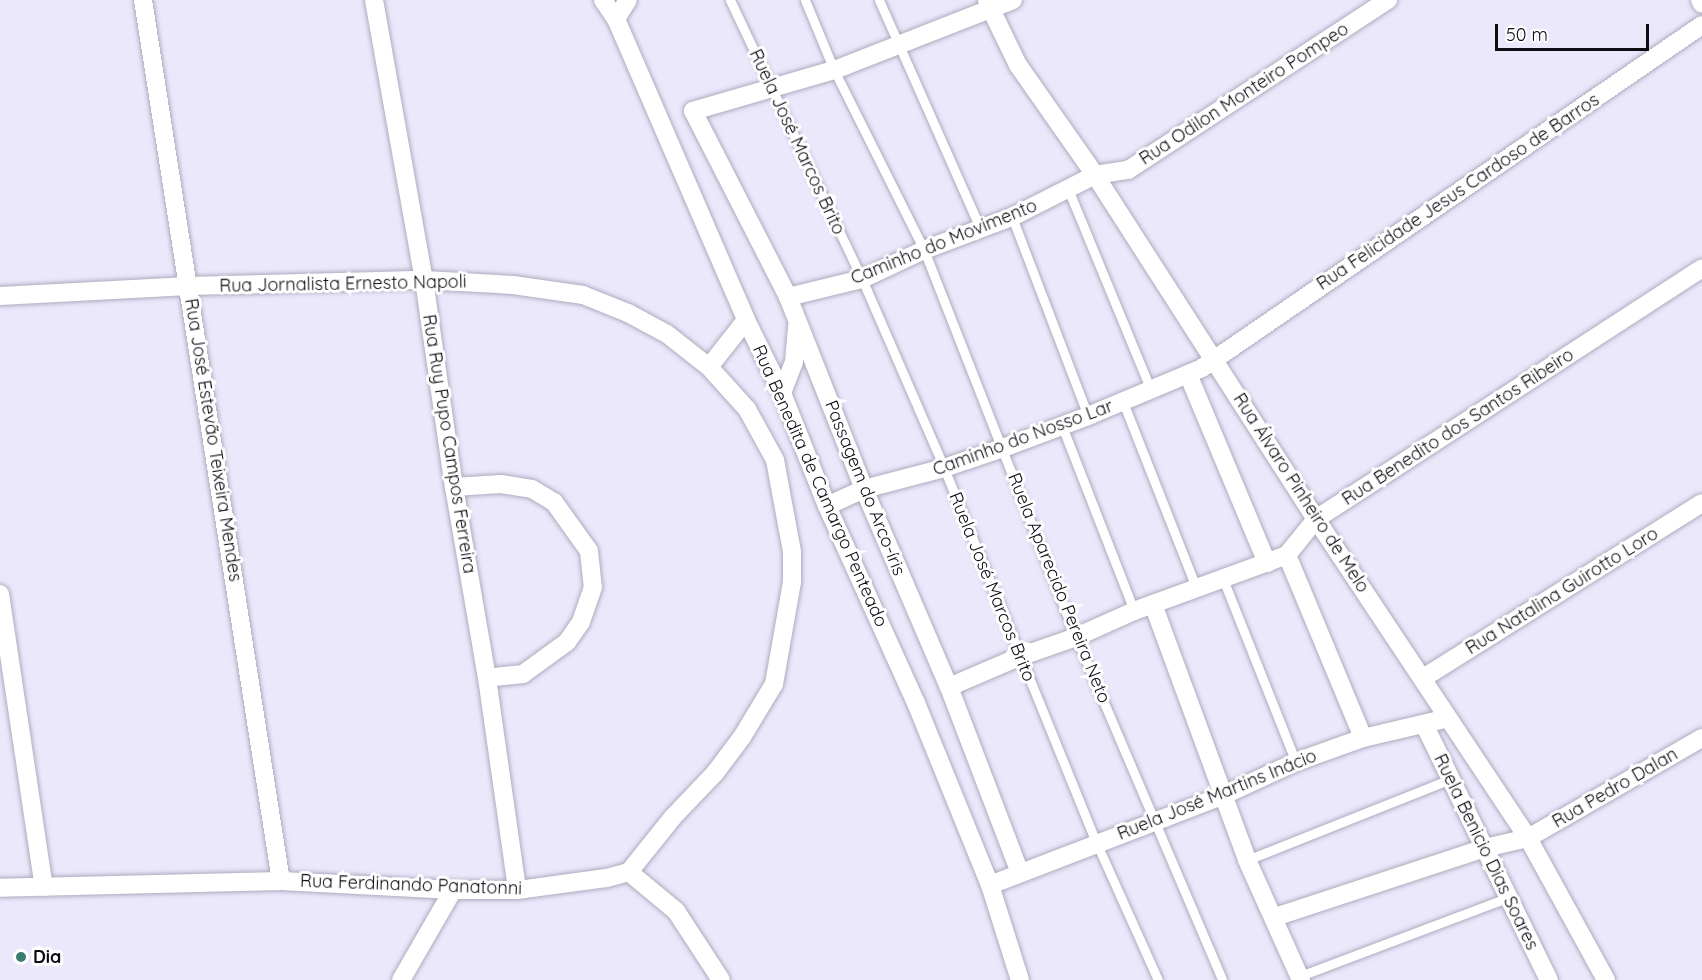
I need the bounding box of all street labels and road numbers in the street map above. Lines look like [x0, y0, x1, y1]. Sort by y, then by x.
street label: Rua Odilon Monteiro Pompeo [1135, 18, 1353, 170]
street label: Ruela José Marcos Brito [744, 46, 850, 238]
street label: Rua Felicidade Jesus Cardoso de Barros [1313, 89, 1603, 295]
street label: Caminho do Movimento [848, 195, 1040, 289]
street label: Rua Jornalista Ernesto Napoli [219, 271, 467, 297]
street label: Rua José Estevão Teixeira Mendes [180, 297, 246, 583]
street label: Rua Ruy Pupo Campos Ferreira [418, 313, 480, 575]
street label: Rua Benedita de Camargo Penteado [748, 342, 892, 630]
street label: Rua Benedito dos Santos Ribeiro [1338, 344, 1578, 510]
street label: Rua Álvaro Pinheiro de Melo [1228, 389, 1374, 597]
street label: Caminho do Nosso Lar [930, 395, 1116, 481]
street label: Passagem do Arco-íris [820, 397, 910, 579]
street label: Ruela Aparecido Pereira Neto [1003, 470, 1115, 706]
street label: Ruela José Marcos Brito [944, 489, 1040, 685]
street label: Rua Natalina Guirotto Loro [1462, 523, 1662, 659]
street label: Rua Pedro Dalan [1548, 743, 1682, 833]
street label: Ruela José Martins Inácio [1114, 745, 1320, 845]
street label: Ruela Benicio Dias Soares [1429, 750, 1543, 954]
street label: Rua Ferdinando Panatonni [300, 870, 522, 900]

